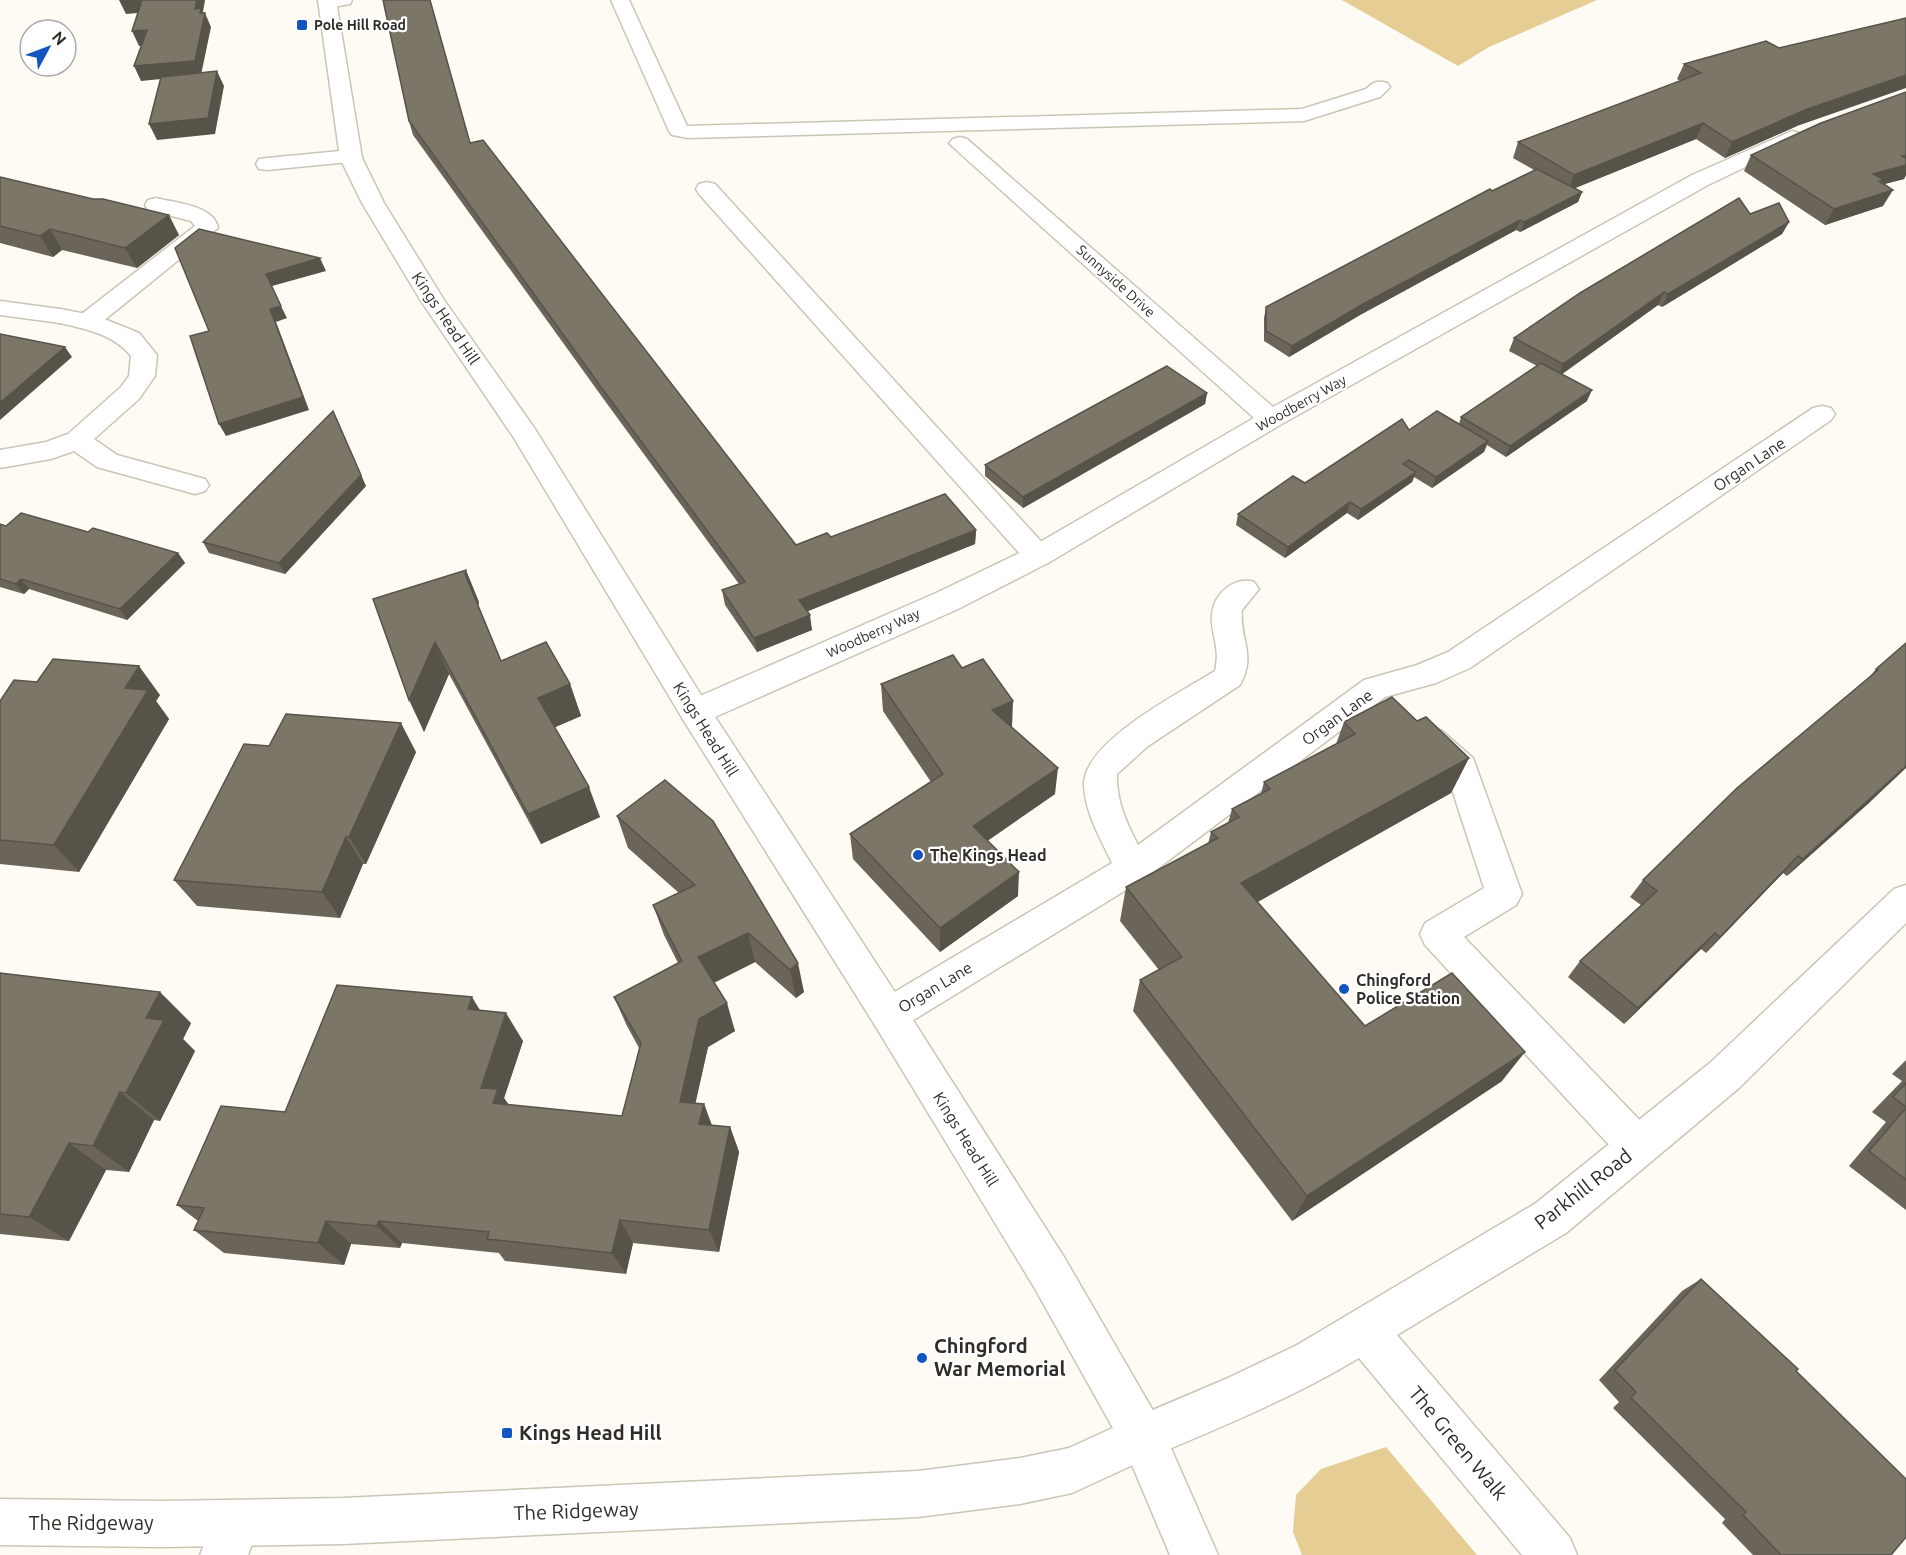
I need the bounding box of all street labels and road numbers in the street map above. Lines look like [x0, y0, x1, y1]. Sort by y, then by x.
street label: Sunnyside Drive [1074, 242, 1158, 320]
street label: Kings Head Hill [408, 268, 484, 368]
street label: Woodberry Way [1253, 371, 1349, 434]
street label: Organ Lane [1710, 433, 1788, 495]
street label: Woodberry Way [824, 605, 922, 661]
street label: Kings Head Hill [670, 679, 742, 779]
street label: Organ Lane [1298, 685, 1376, 749]
street label: Organ Lane [895, 958, 975, 1016]
street label: Kings Head Hill [930, 1089, 1002, 1189]
street label: Parkhill Road [1529, 1143, 1636, 1234]
street label: The Green Walk [1404, 1381, 1512, 1504]
street label: The Ridgeway [513, 1497, 639, 1524]
street label: The Ridgeway [28, 1511, 154, 1534]

